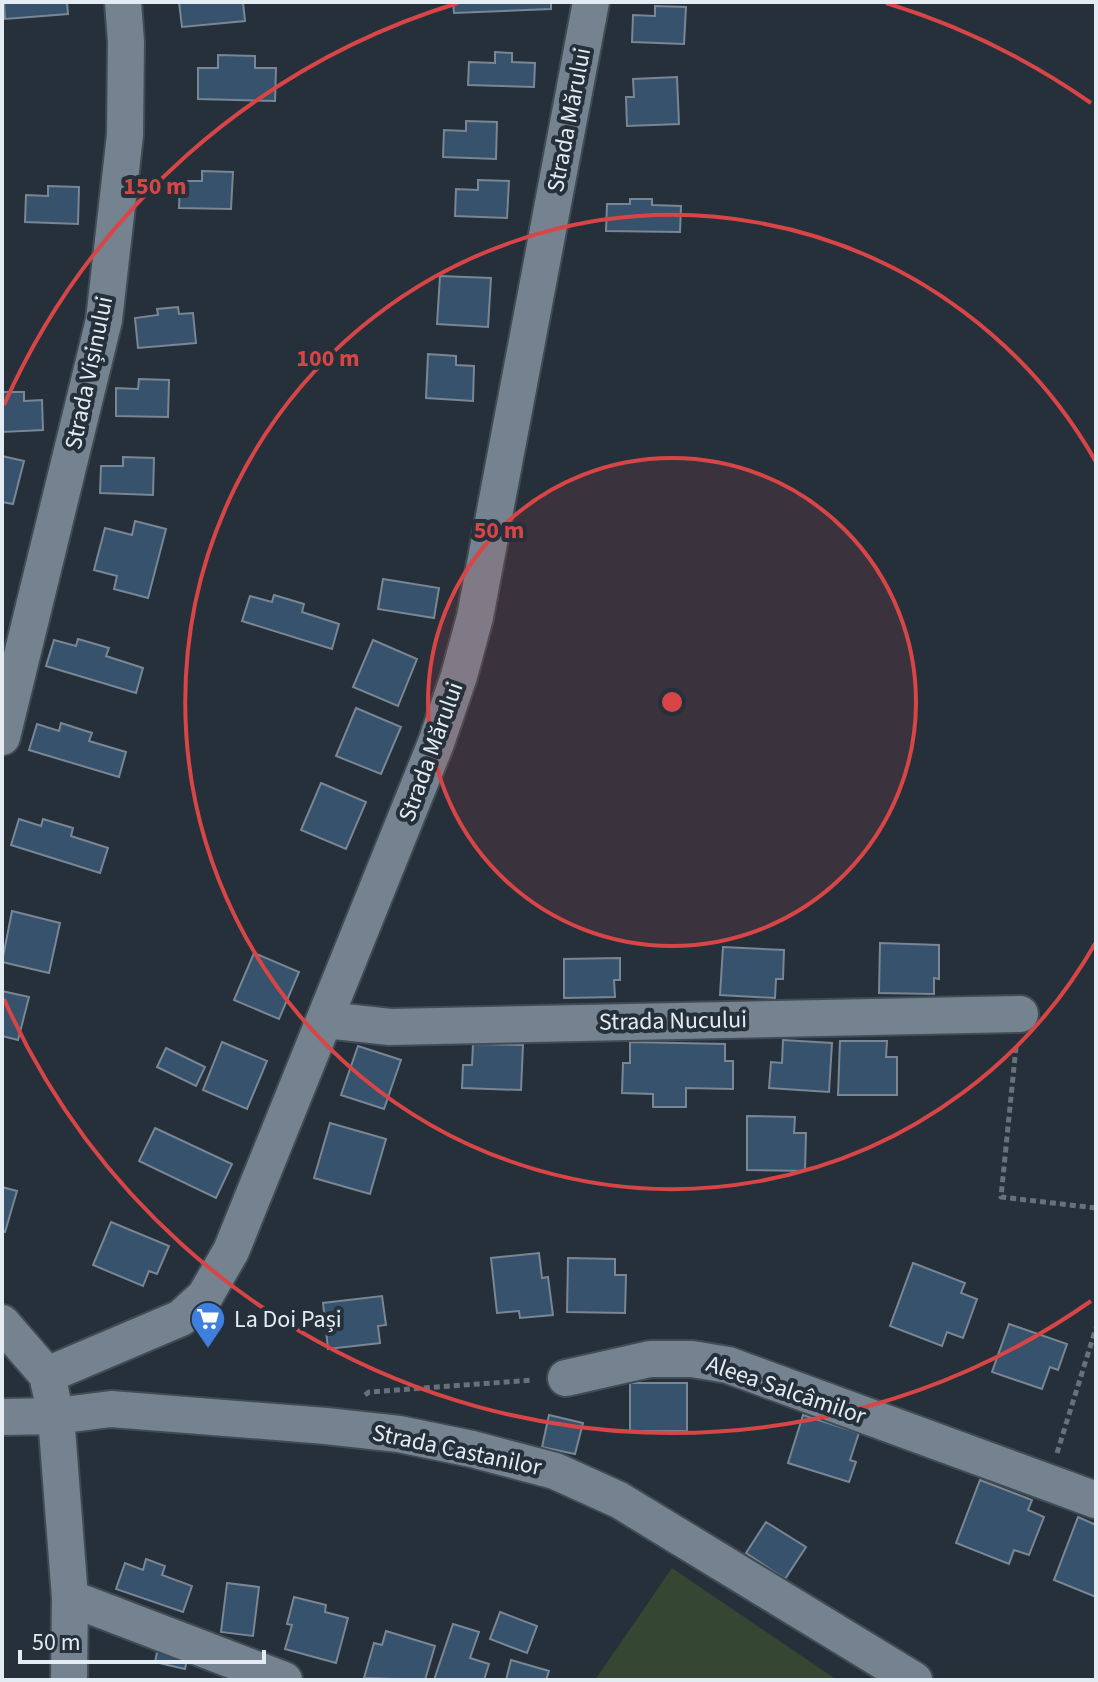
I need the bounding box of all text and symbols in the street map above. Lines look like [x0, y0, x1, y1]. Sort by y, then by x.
street label: Strada Mărului [538, 45, 600, 195]
text: 150 m [123, 169, 187, 204]
street label: Strada Vișinului [56, 293, 122, 453]
text: 100 m [296, 341, 360, 376]
text: 50 m [474, 513, 524, 548]
street label: Strada Mărului [390, 677, 472, 827]
centre of rings [658, 688, 686, 716]
street label: Strada Nucului [599, 1002, 747, 1040]
supermarket icon: La Doi Pași [189, 1300, 227, 1350]
place label: La Doi Pași [234, 1302, 342, 1337]
street label: Aleea Salcâmilor [702, 1346, 871, 1434]
street label: Strada Castanilor [369, 1415, 545, 1485]
scale bar [20, 1614, 264, 1664]
text: 50 m [32, 1625, 81, 1660]

